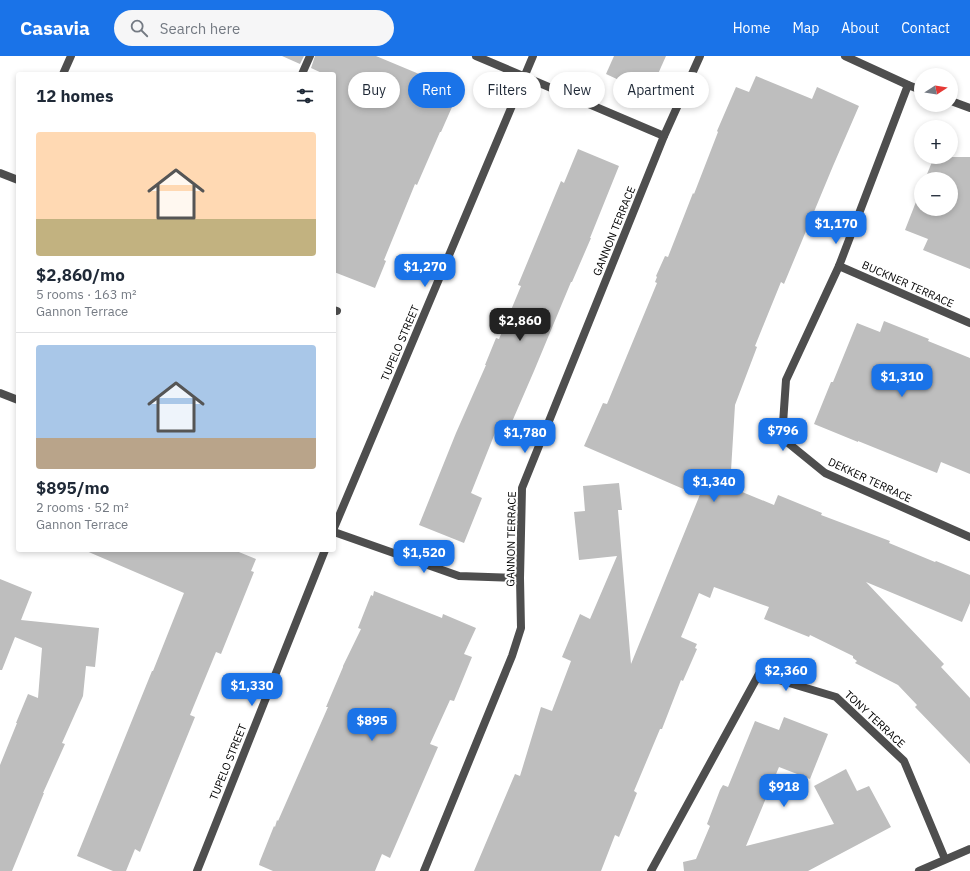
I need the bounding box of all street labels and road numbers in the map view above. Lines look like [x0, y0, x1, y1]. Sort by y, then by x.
street label: GANNON TERRACE [590, 184, 638, 278]
street label: BUCKNER TERRACE [860, 257, 956, 311]
street label: TUPELO STREET [378, 302, 423, 383]
street label: DEKKER TERRACE [826, 454, 914, 506]
street label: GANNON TERRACE [503, 491, 519, 587]
street label: TONY TERRACE [842, 687, 908, 751]
street label: TUPELO STREET [206, 721, 250, 802]

